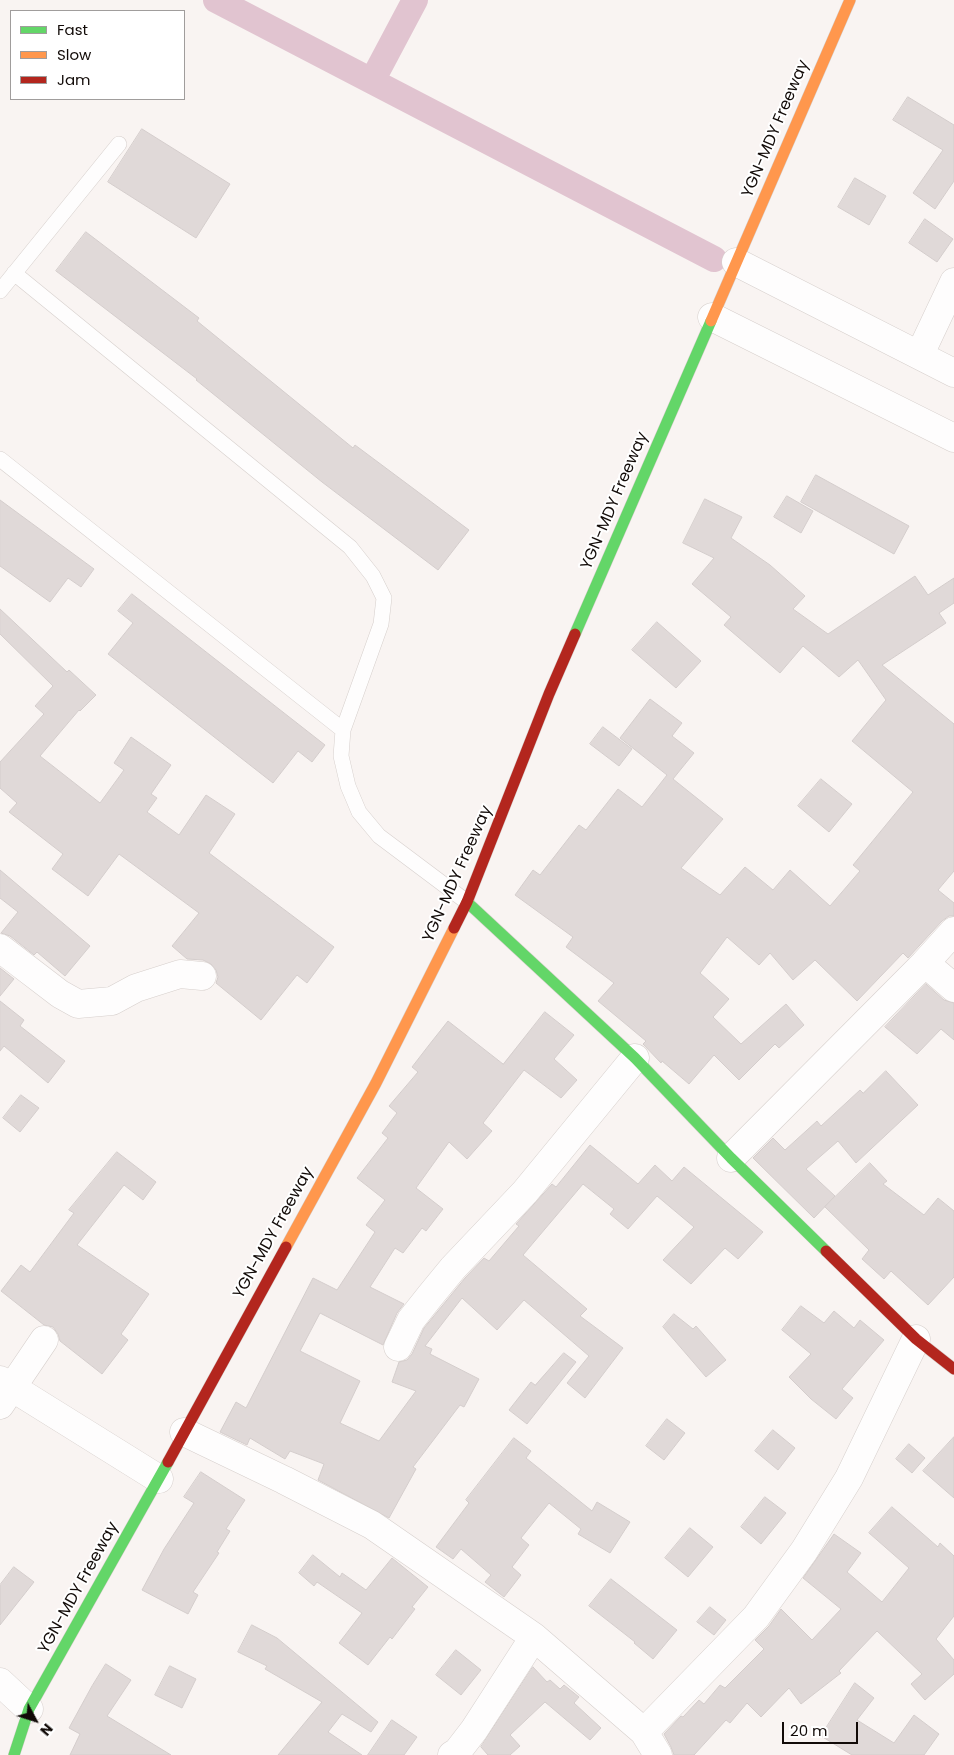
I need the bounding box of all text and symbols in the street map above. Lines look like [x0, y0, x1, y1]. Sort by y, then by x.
legend [10, 10, 185, 100]
text: Fast [57, 19, 88, 40]
text: Slow [57, 44, 91, 65]
street label: YGN-MDY Freeway [738, 57, 814, 201]
text: Jam [57, 69, 91, 90]
street label: YGN-MDY Freeway [577, 429, 653, 573]
street label: YGN-MDY Freeway [419, 803, 497, 945]
street label: YGN-MDY Freeway [230, 1164, 318, 1302]
street label: YGN-MDY Freeway [35, 1519, 123, 1657]
north arrow [10, 1695, 60, 1745]
scale bar [784, 1712, 860, 1744]
text: N [35, 1719, 58, 1740]
text: 20 m [790, 1720, 828, 1741]

